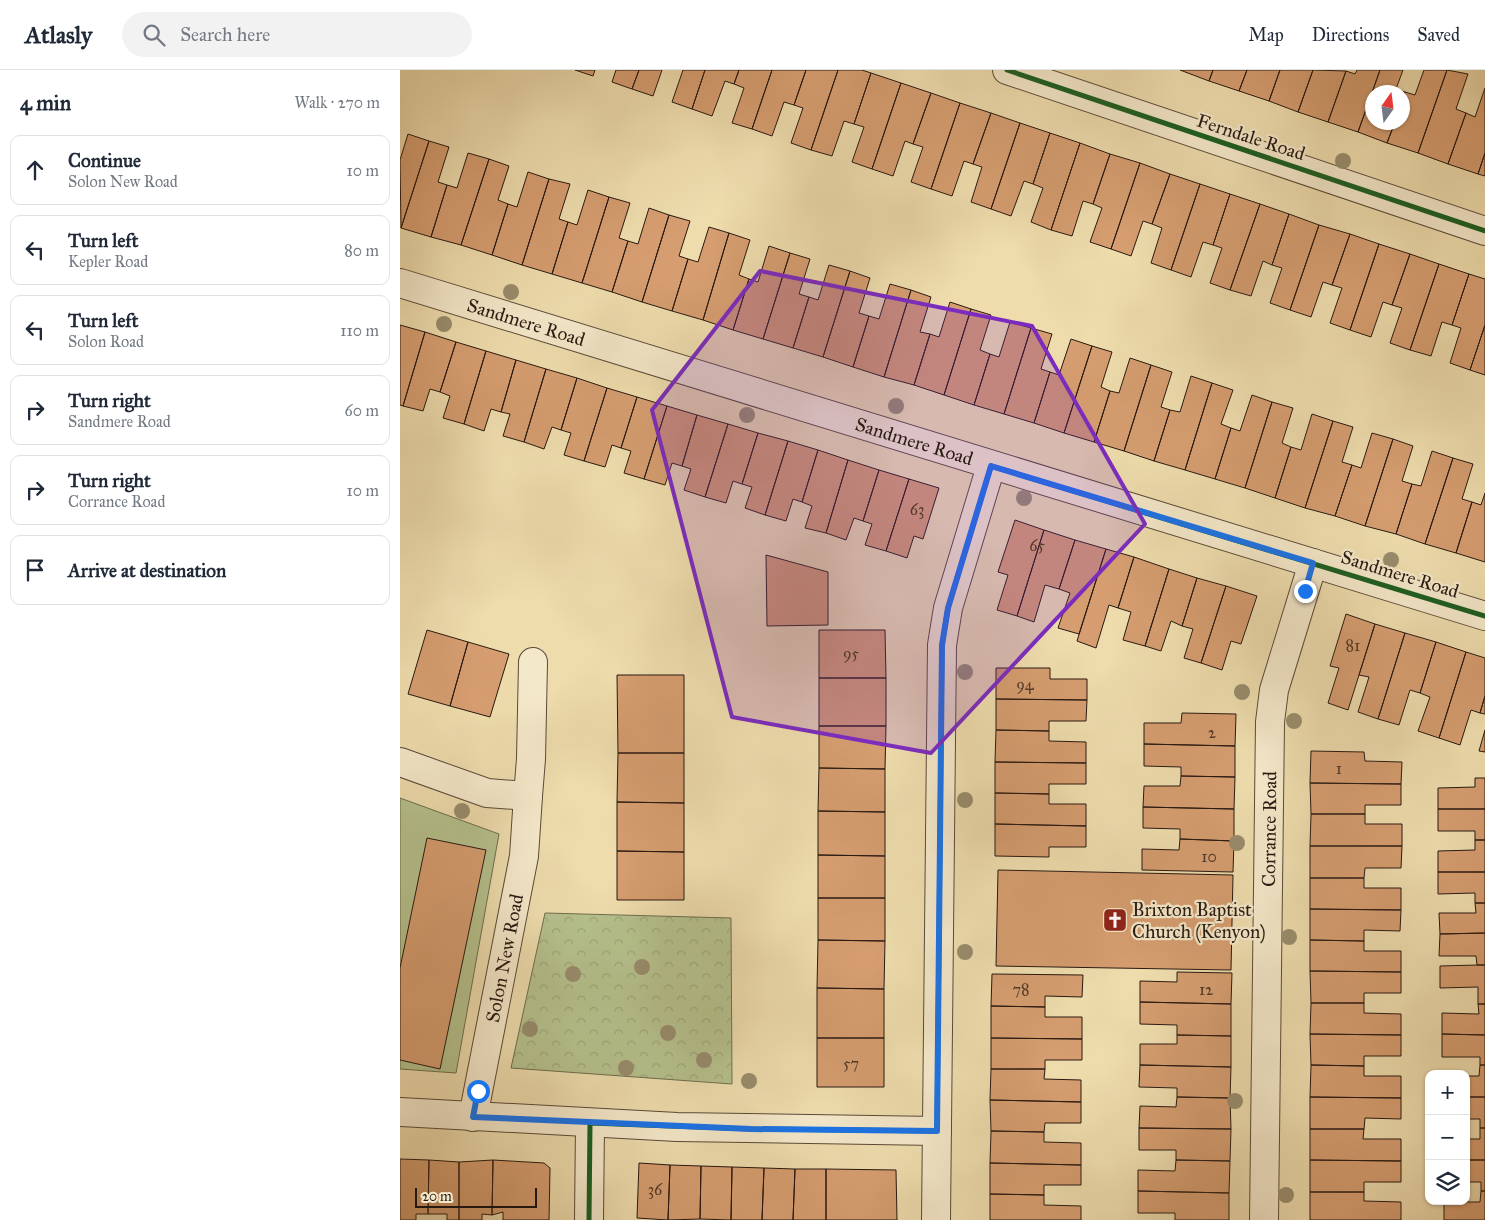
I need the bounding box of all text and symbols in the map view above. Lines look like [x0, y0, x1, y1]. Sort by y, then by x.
search box [122, 12, 472, 57]
text: Atlasly [25, 20, 92, 50]
icon: search [140, 21, 168, 49]
text: Search here [180, 23, 270, 46]
text: Map [1248, 24, 1284, 46]
text: Directions [1312, 24, 1389, 46]
text: Saved [1417, 24, 1460, 46]
north arrow [1365, 85, 1410, 130]
text: 4 min [20, 90, 71, 116]
text: Walk · 270 m [294, 93, 380, 112]
street label: Ferndale Road [1194, 109, 1308, 165]
text: Continue [68, 149, 141, 172]
icon: ahead [21, 156, 49, 184]
text: 10 m [347, 161, 379, 180]
text: Solon New Road [68, 172, 178, 191]
text: Turn left [68, 229, 138, 252]
icon: left [21, 236, 49, 264]
text: 80 m [344, 241, 379, 260]
text: Kepler Road [68, 252, 148, 271]
street label: Sandmere Road [464, 293, 588, 351]
text: Turn left [68, 309, 138, 332]
icon: left [21, 316, 49, 344]
text: 110 m [340, 321, 379, 340]
text: Solon Road [68, 332, 144, 351]
text: Turn right [68, 389, 151, 412]
icon: right [21, 396, 49, 424]
text: 60 m [345, 401, 379, 420]
text: Sandmere Road [68, 412, 171, 431]
street label: Sandmere Road [853, 412, 977, 470]
text: Turn right [68, 469, 151, 492]
icon: right [21, 476, 49, 504]
text: 10 m [347, 481, 379, 500]
text: Corrance Road [68, 492, 165, 511]
house number: 63 [910, 500, 924, 519]
house number: 65 [1029, 536, 1045, 555]
street label: Sandmere Road [1338, 545, 1462, 603]
icon: arrive [21, 556, 49, 584]
text: Arrive at destination [68, 559, 226, 582]
route end [1294, 580, 1317, 603]
house number: 81 [1346, 636, 1360, 655]
house number: 95 [843, 644, 860, 663]
house number: 94 [1016, 675, 1035, 694]
house number: 2 [1208, 723, 1216, 742]
house number: 1 [1336, 759, 1342, 778]
street label: Corrance Road [1257, 771, 1281, 887]
house number: 10 [1201, 847, 1217, 866]
street label: Solon New Road [480, 891, 528, 1024]
place label: Brixton Baptist Church (Kenyon) [1132, 898, 1266, 944]
church icon: Brixton Baptist Church (Kenyon) [1102, 907, 1128, 933]
house number: 78 [1012, 980, 1030, 999]
house number: 12 [1199, 980, 1213, 999]
house number: 57 [843, 1054, 859, 1073]
map controls [1425, 1070, 1470, 1205]
button: + [1425, 1070, 1470, 1115]
route start [467, 1080, 490, 1103]
button: − [1425, 1115, 1470, 1160]
button: layers [1425, 1160, 1470, 1205]
house number: 36 [648, 1180, 663, 1199]
scale bar [415, 1185, 538, 1208]
text: 20 m [422, 1188, 452, 1205]

